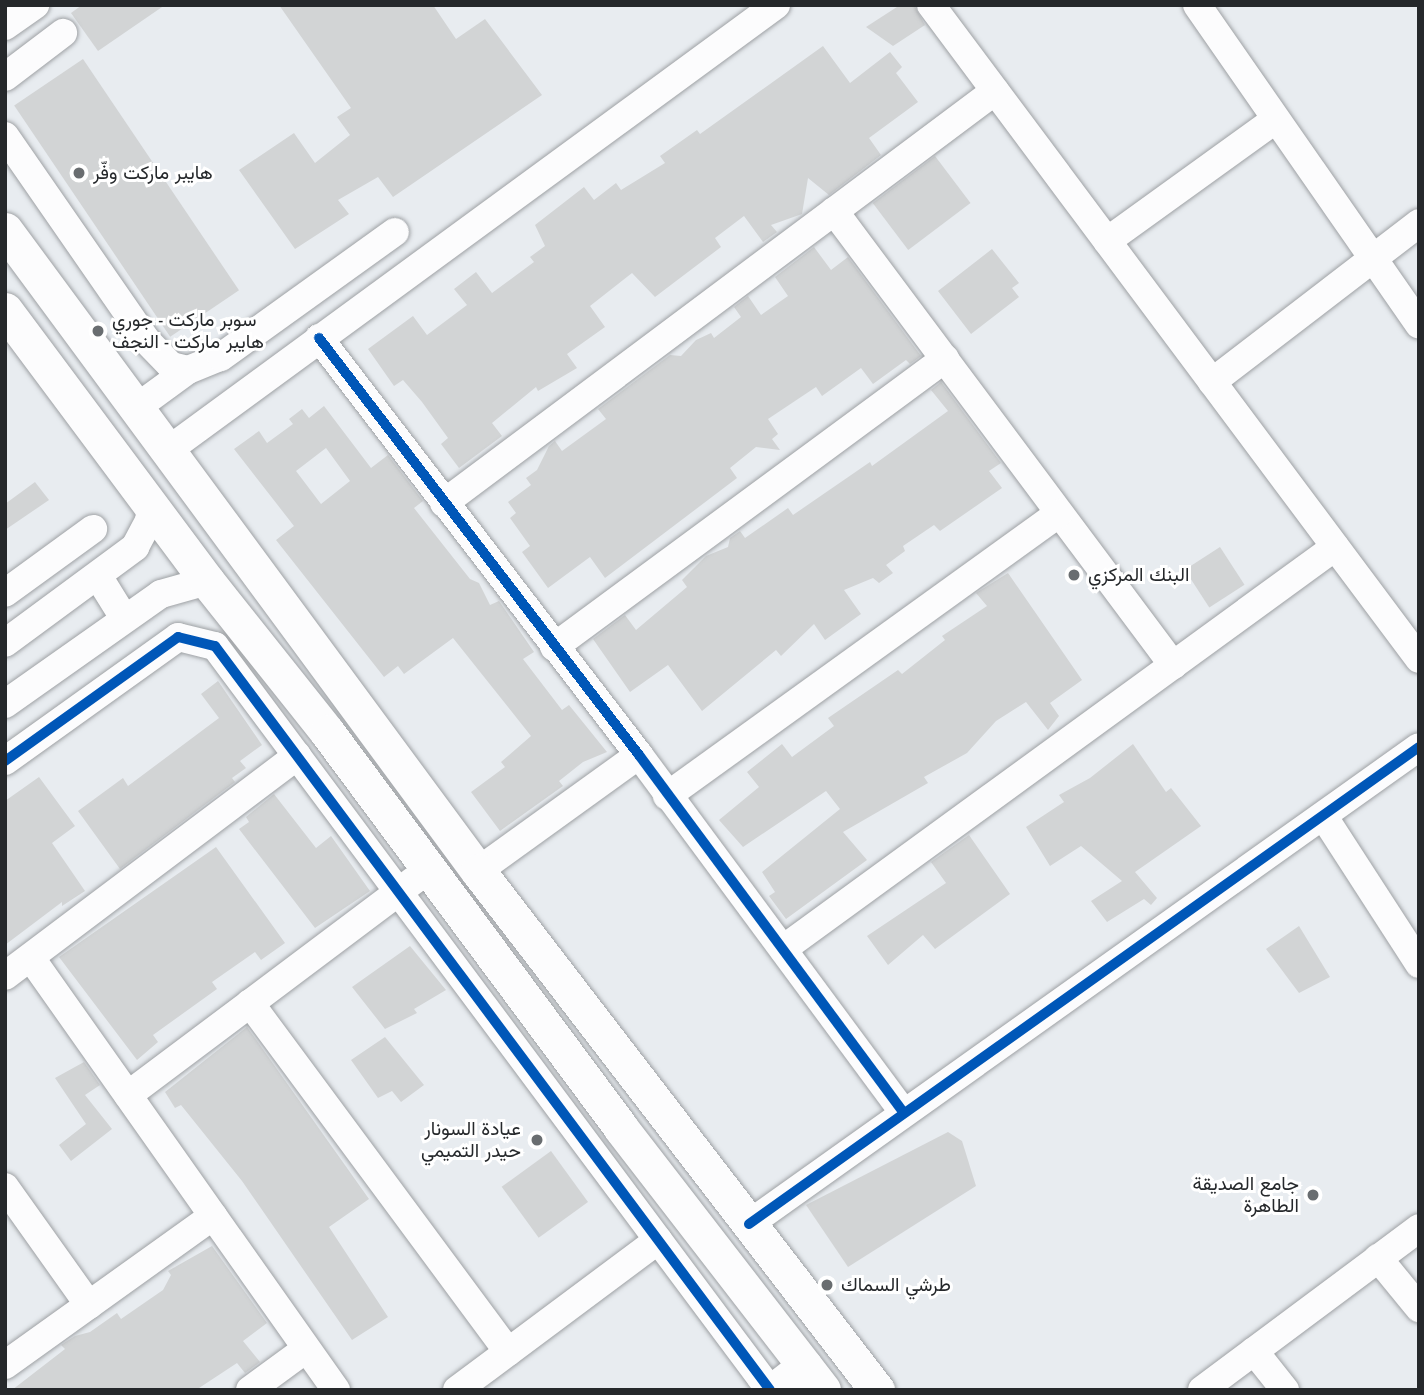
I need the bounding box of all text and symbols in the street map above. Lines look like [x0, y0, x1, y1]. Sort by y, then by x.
place label: هايبر ماركت وفّر [93, 162, 213, 184]
marker: هايبر ماركت وفّر [71, 165, 87, 181]
place label: سوبر ماركت - جوري هايبر ماركت - النجف [112, 309, 264, 353]
marker: سوبر ماركت - جوري هايبر ماركت - النجف [90, 323, 106, 339]
place label: البنك المركزي [1088, 564, 1189, 586]
marker: البنك المركزي [1066, 567, 1082, 583]
place label: عيادة السونار حيدر التميمي [421, 1118, 521, 1162]
marker: عيادة السونار حيدر التميمي [527, 1130, 547, 1150]
place label: جامع الصديقة الطاهرة [1193, 1173, 1299, 1217]
marker: جامع الصديقة الطاهرة [1305, 1187, 1321, 1203]
place label: طرشي السماك [841, 1274, 951, 1296]
marker: طرشي السماك [819, 1277, 835, 1293]

